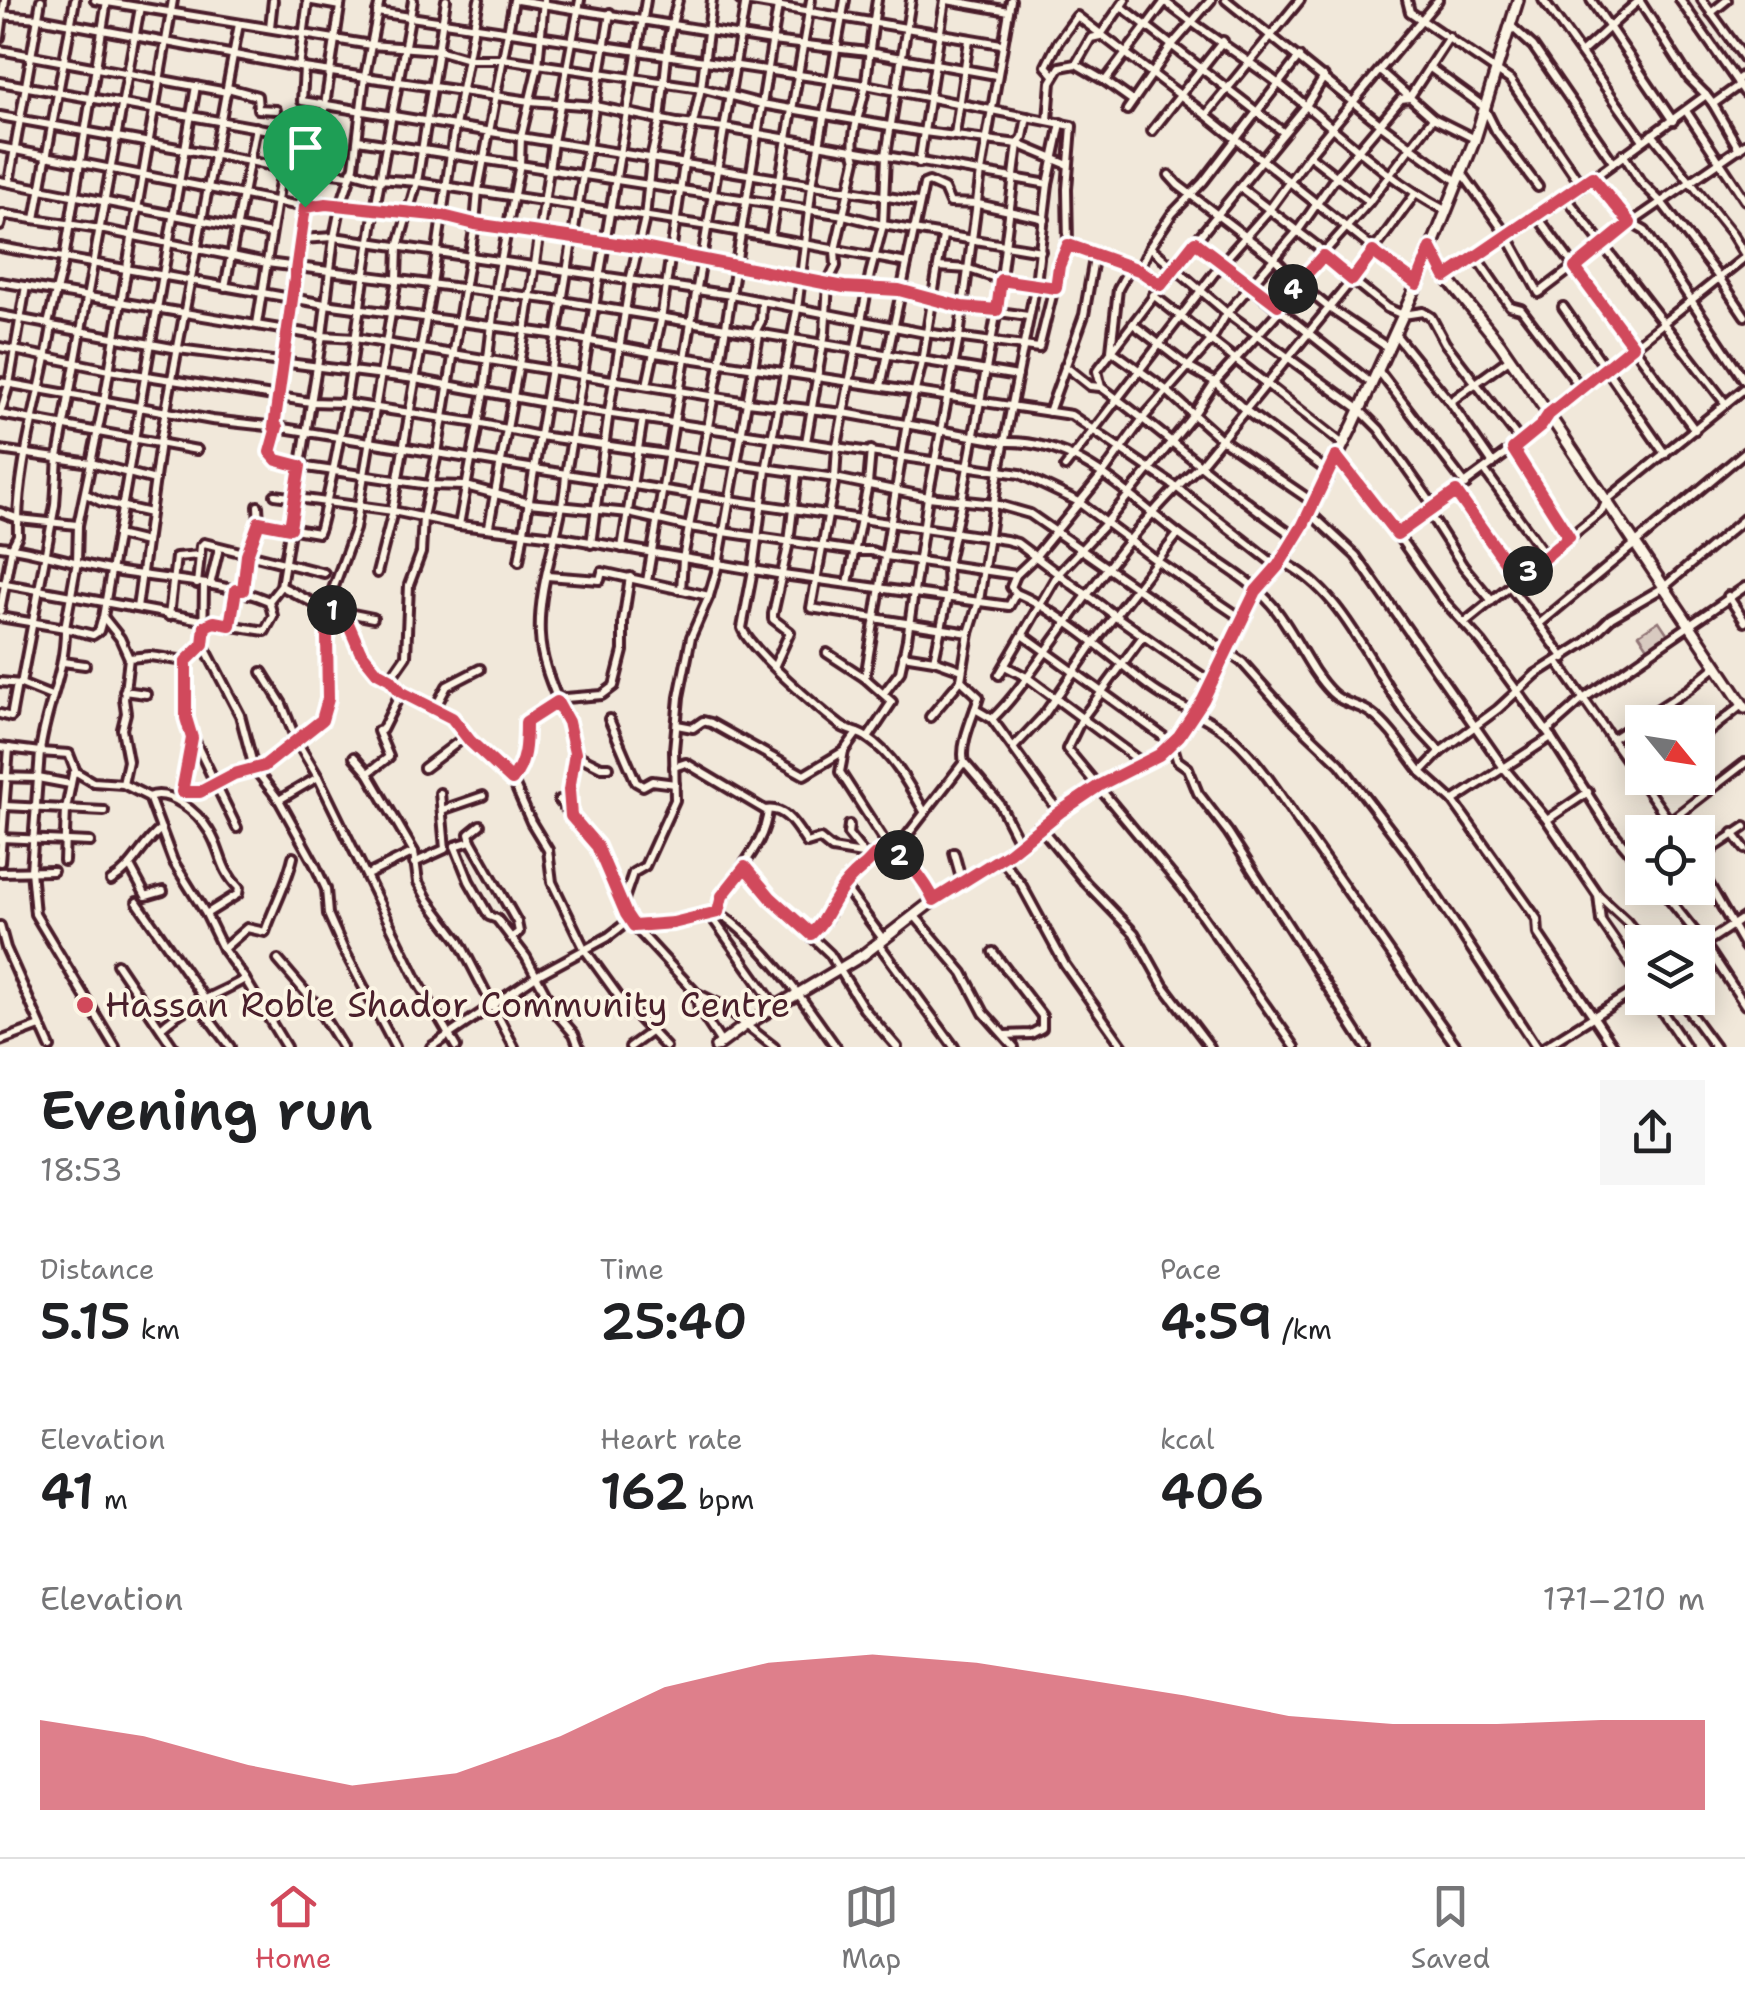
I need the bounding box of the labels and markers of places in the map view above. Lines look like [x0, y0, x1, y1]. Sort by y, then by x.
pin [263, 105, 348, 208]
pin: 4 [1268, 264, 1318, 314]
pin: 3 [1503, 546, 1553, 596]
pin: 1 [307, 585, 357, 635]
pin: 2 [874, 830, 924, 880]
place label: Hassan Roble Shador Community Centre [105, 981, 790, 1028]
marker: Hassan Roble Shador Community Centre [74, 994, 96, 1016]

